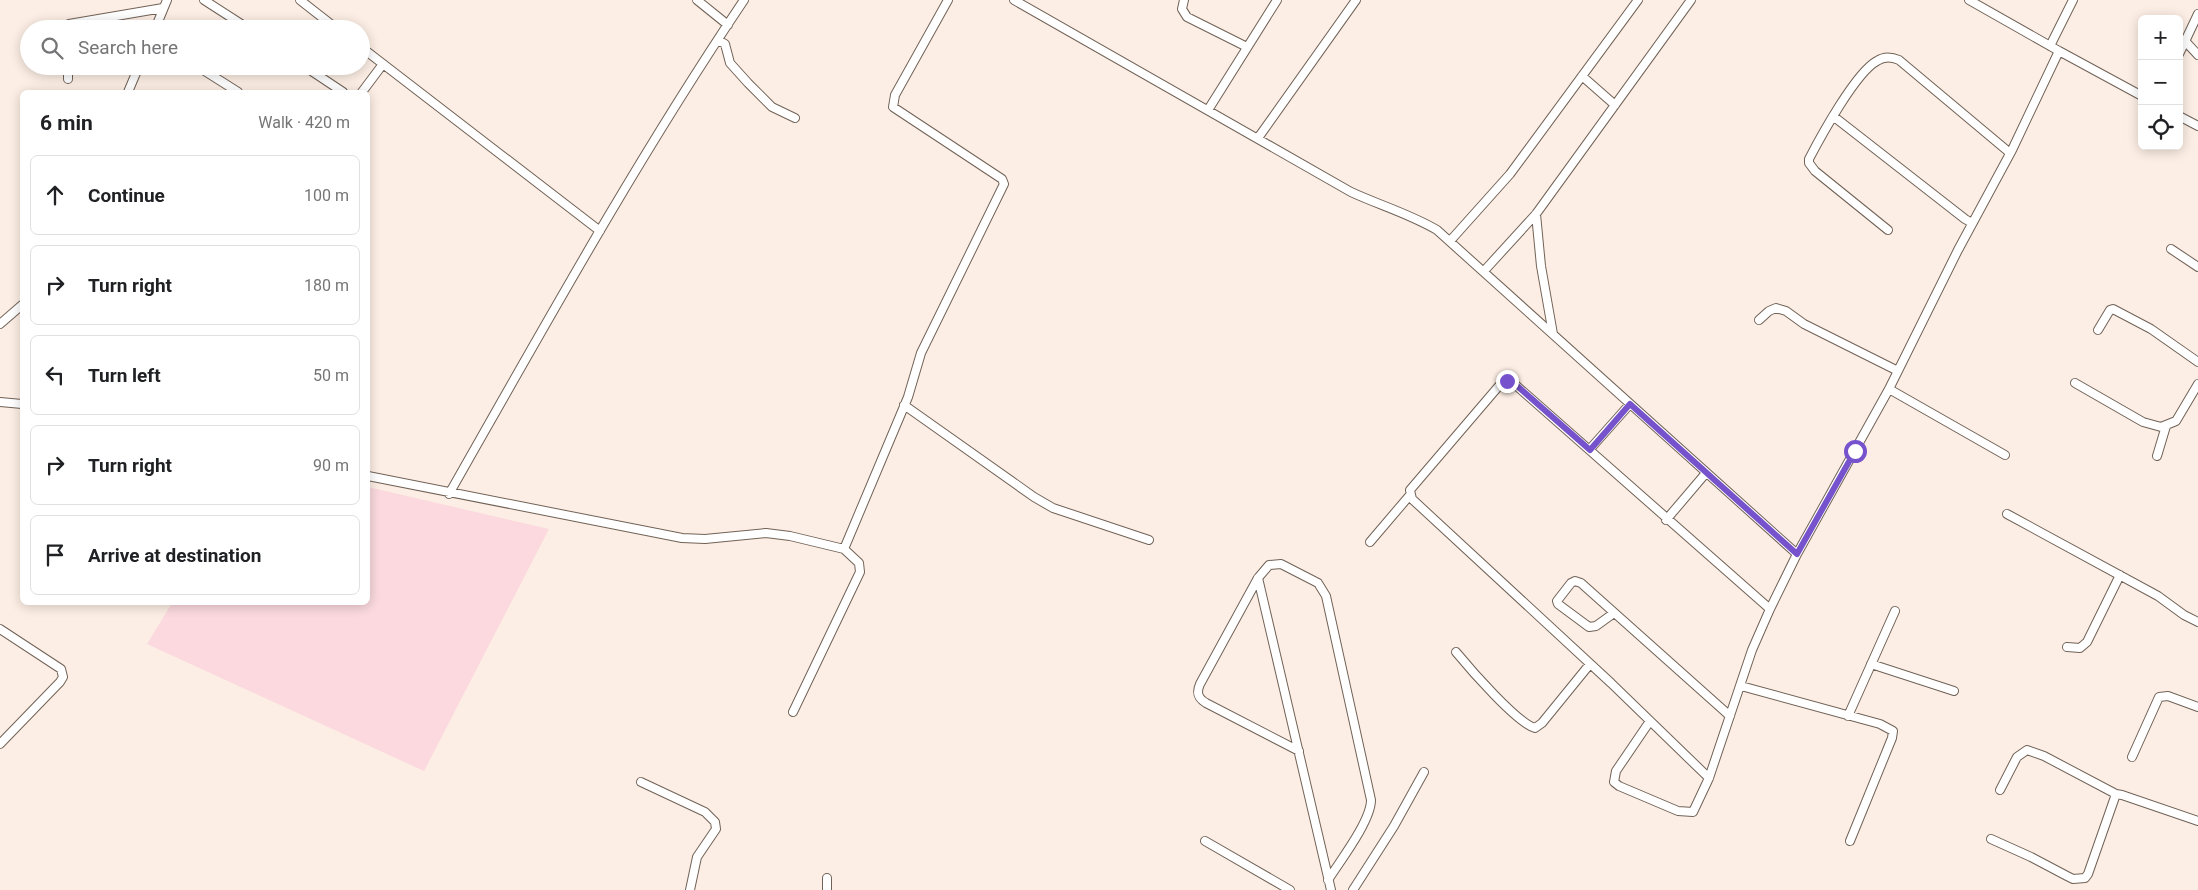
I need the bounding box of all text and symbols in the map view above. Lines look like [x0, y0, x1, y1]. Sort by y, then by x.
map controls [2138, 15, 2183, 150]
button: + [2138, 15, 2183, 60]
search box [20, 20, 370, 75]
icon: search [38, 34, 66, 62]
text: Search here [78, 36, 178, 59]
button: − [2138, 60, 2183, 105]
button: locate [2138, 105, 2183, 150]
text: 6 min [40, 111, 93, 135]
text: Walk · 420 m [258, 113, 350, 132]
icon: ahead [41, 181, 69, 209]
text: Continue [88, 184, 165, 207]
text: 100 m [304, 186, 349, 205]
icon: right [41, 271, 69, 299]
text: Turn right [88, 274, 172, 297]
text: 180 m [304, 276, 349, 295]
icon: left [41, 361, 69, 389]
text: Turn left [88, 364, 161, 387]
text: 50 m [313, 366, 349, 385]
route end [1496, 370, 1519, 393]
route start [1844, 440, 1867, 463]
icon: right [41, 451, 69, 479]
text: Turn right [88, 454, 172, 477]
text: 90 m [313, 456, 349, 475]
icon: arrive [41, 541, 69, 569]
text: Arrive at destination [88, 544, 261, 567]

